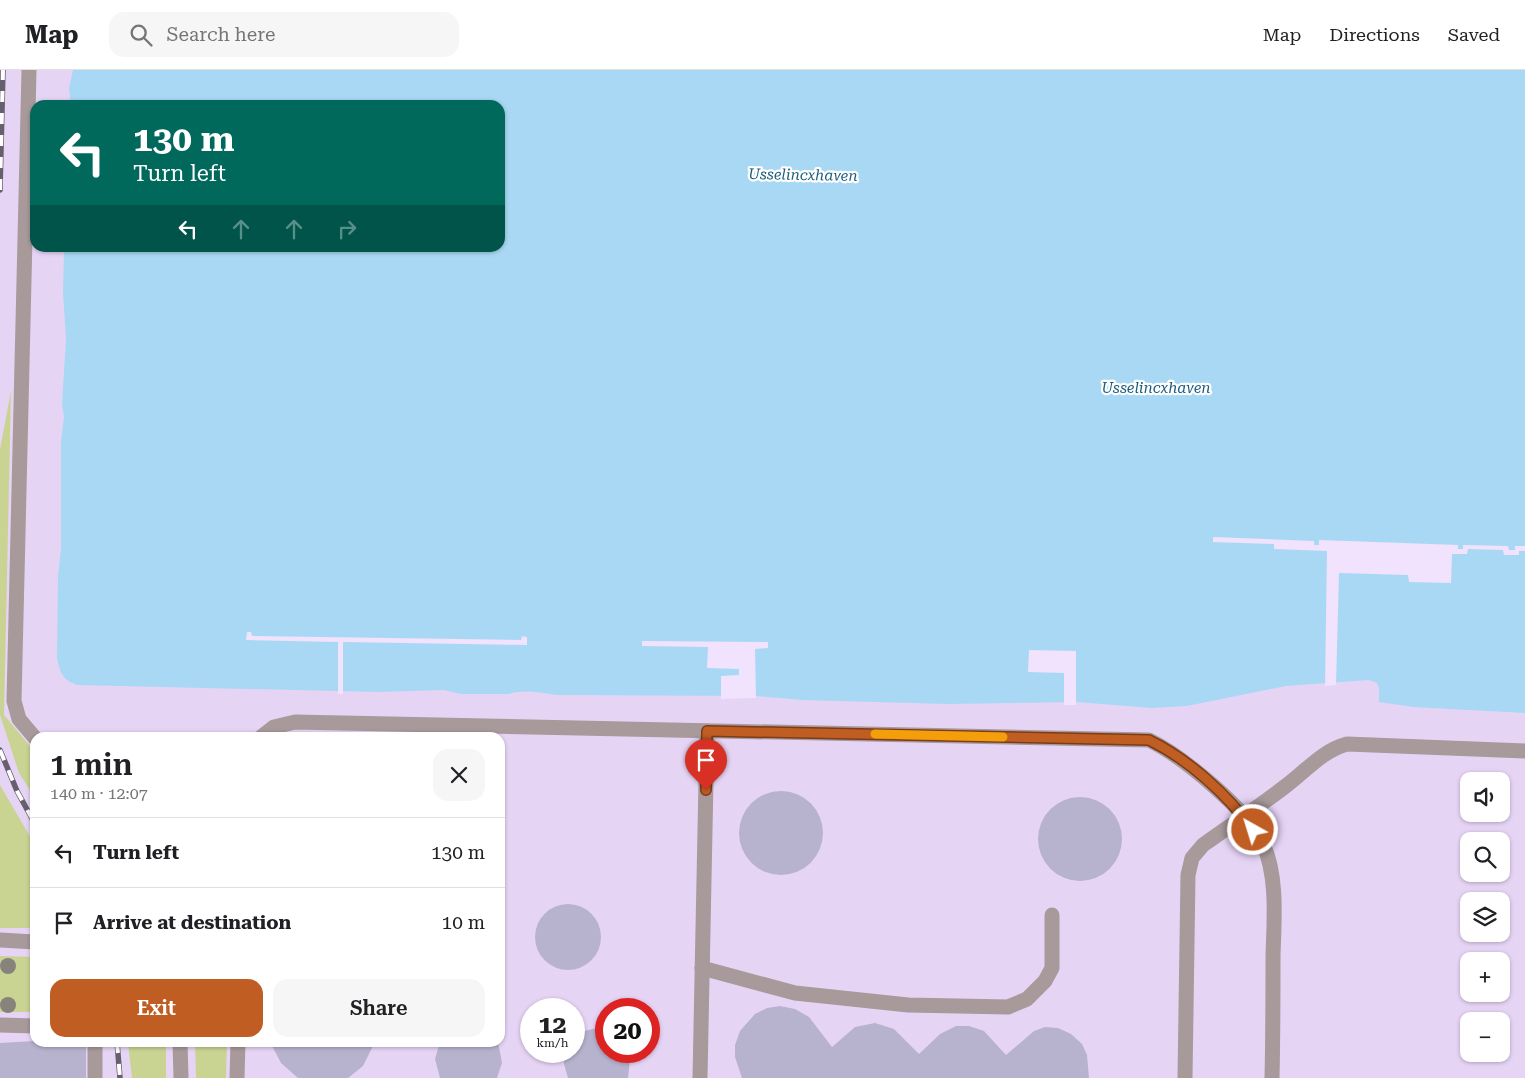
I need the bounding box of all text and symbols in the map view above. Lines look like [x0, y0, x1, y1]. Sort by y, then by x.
search box [109, 12, 459, 57]
text: Map [25, 21, 79, 49]
icon: search [127, 21, 155, 49]
text: Search here [167, 23, 275, 46]
text: Map [1263, 24, 1301, 45]
text: Directions [1329, 24, 1420, 45]
text: Saved [1448, 24, 1500, 45]
text: 130 m [133, 119, 234, 160]
icon: left [50, 120, 115, 185]
text: Turn left [133, 161, 226, 186]
water label: Usselincxhaven [748, 165, 858, 185]
icon: left [174, 215, 202, 243]
icon: ahead [227, 215, 255, 243]
icon: ahead [280, 215, 308, 243]
icon: right [333, 215, 361, 243]
water label: Usselincxhaven [1101, 379, 1211, 397]
pin [685, 739, 727, 790]
icon: arrive [692, 746, 720, 774]
text: 1 min [50, 747, 133, 782]
button: close [433, 749, 485, 801]
map controls [1460, 772, 1510, 1062]
button: sound [1460, 772, 1510, 822]
text: 140 m · 12:07 [50, 784, 148, 803]
position arrow [1226, 803, 1278, 855]
button: search [1460, 832, 1510, 882]
icon: left [50, 839, 78, 867]
text: Turn left [93, 841, 179, 864]
text: 130 m [431, 841, 485, 864]
button: layers [1460, 892, 1510, 942]
icon: arrive [50, 909, 78, 937]
text: Arrive at destination [93, 911, 291, 934]
text: 10 m [442, 911, 485, 934]
button: + [1460, 952, 1510, 1002]
button: Exit [50, 979, 263, 1037]
button: Share [273, 979, 485, 1037]
speed limit sign: 20 [595, 998, 660, 1063]
text: 12 [538, 1010, 567, 1039]
button: − [1460, 1012, 1510, 1062]
text: km/h [536, 1036, 569, 1050]

